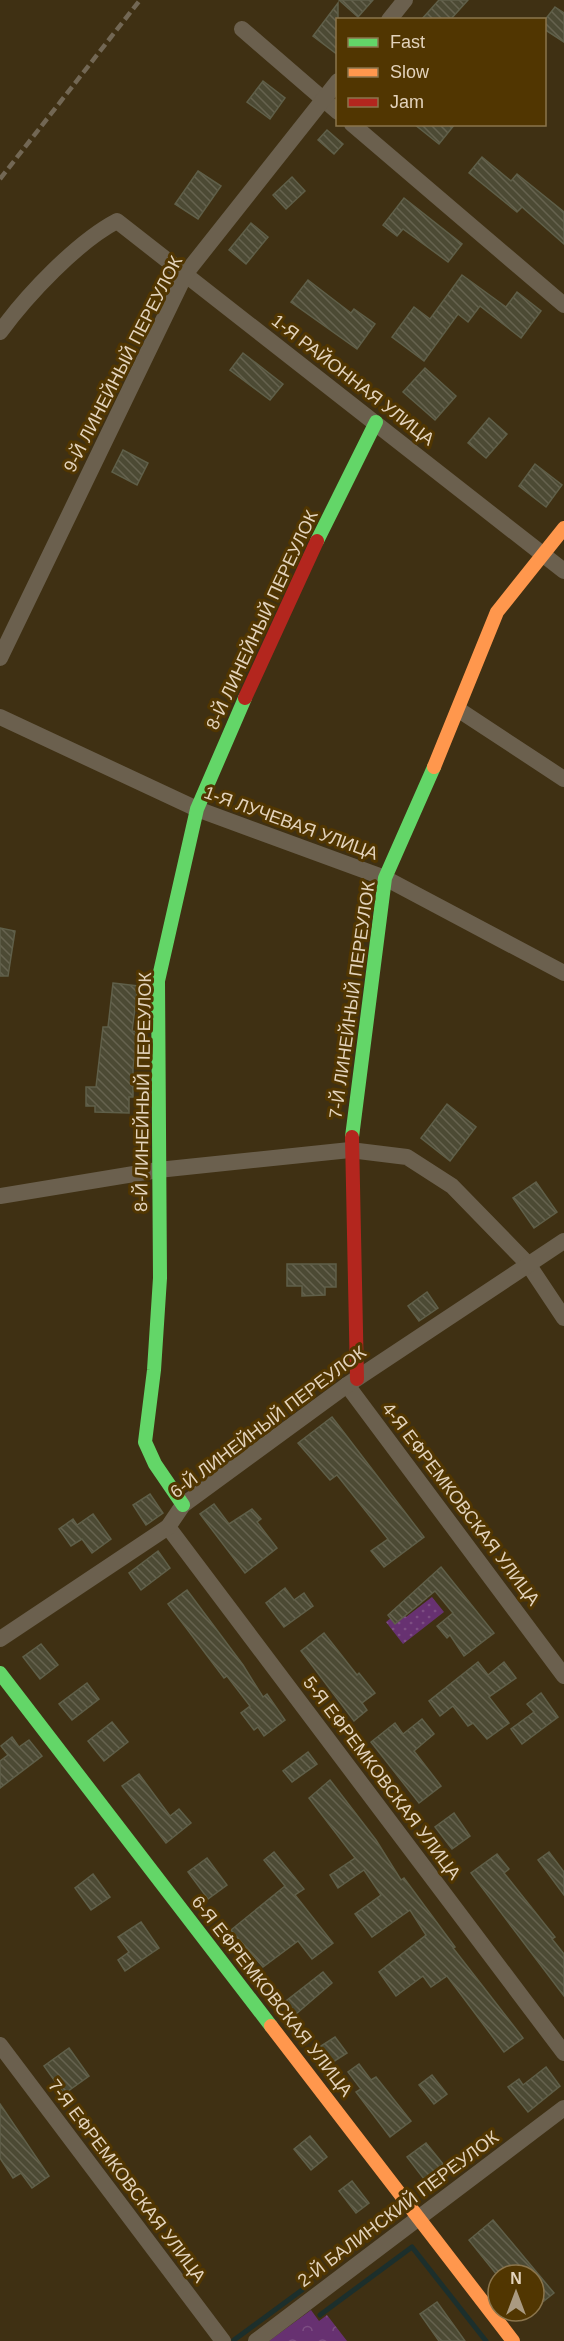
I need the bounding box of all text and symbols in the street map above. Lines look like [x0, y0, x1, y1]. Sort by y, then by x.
legend [336, 18, 546, 126]
text: Fast [390, 32, 425, 52]
text: Slow [390, 62, 430, 82]
text: Jam [390, 92, 424, 112]
street label: 9-Й ЛИНЕЙНЫЙ ПЕРЕУЛОК [59, 252, 187, 475]
street label: 1-Я РАЙОННАЯ УЛИЦА [268, 310, 439, 450]
street label: 8-Й ЛИНЕЙНЫЙ ПЕРЕУЛОК [201, 506, 322, 733]
street label: 1-Я ЛУЧЕВАЯ УЛИЦА [201, 782, 381, 864]
street label: 7-Й ЛИНЕЙНЫЙ ПЕРЕУЛОК [324, 879, 379, 1120]
street label: 8-Й ЛИНЕЙНЫЙ ПЕРЕУЛОК [130, 972, 155, 1212]
street label: 6-Й ЛИНЕЙНЫЙ ПЕРЕУЛОК [166, 1341, 370, 1502]
street label: 4-Я ЕФРЕМКОВСКАЯ УЛИЦА [378, 1399, 544, 1609]
street label: 5-Я ЕФРЕМКОВСКАЯ УЛИЦА [299, 1673, 465, 1883]
street label: 6-Я ЕФРЕМКОВСКАЯ УЛИЦА [188, 1892, 356, 2100]
street label: 7-Я ЕФРЕМКОВСКАЯ УЛИЦА [44, 2076, 210, 2286]
street label: 2-Й БАЛИНСКИЙ ПЕРЕУЛОК [293, 2126, 503, 2291]
north arrow [486, 2263, 546, 2323]
text: N [510, 2270, 522, 2287]

